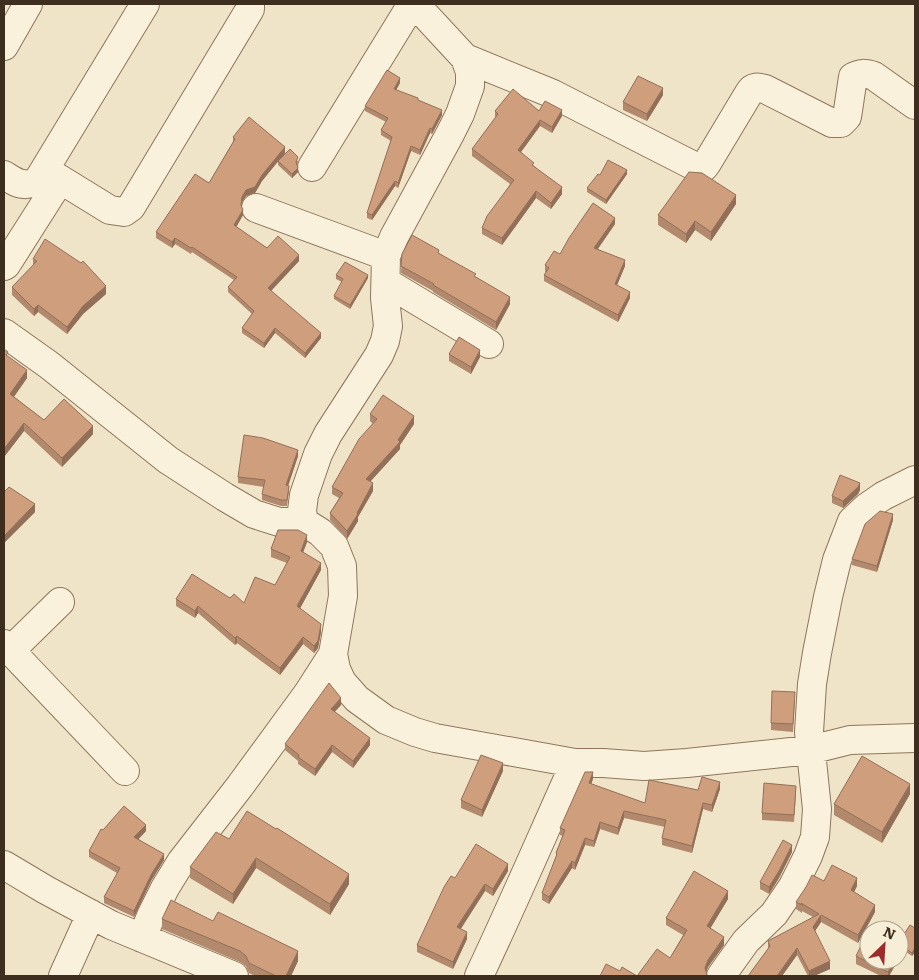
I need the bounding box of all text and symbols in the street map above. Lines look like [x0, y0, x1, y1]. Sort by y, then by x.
north arrow [859, 920, 909, 970]
text: N [880, 921, 900, 944]

